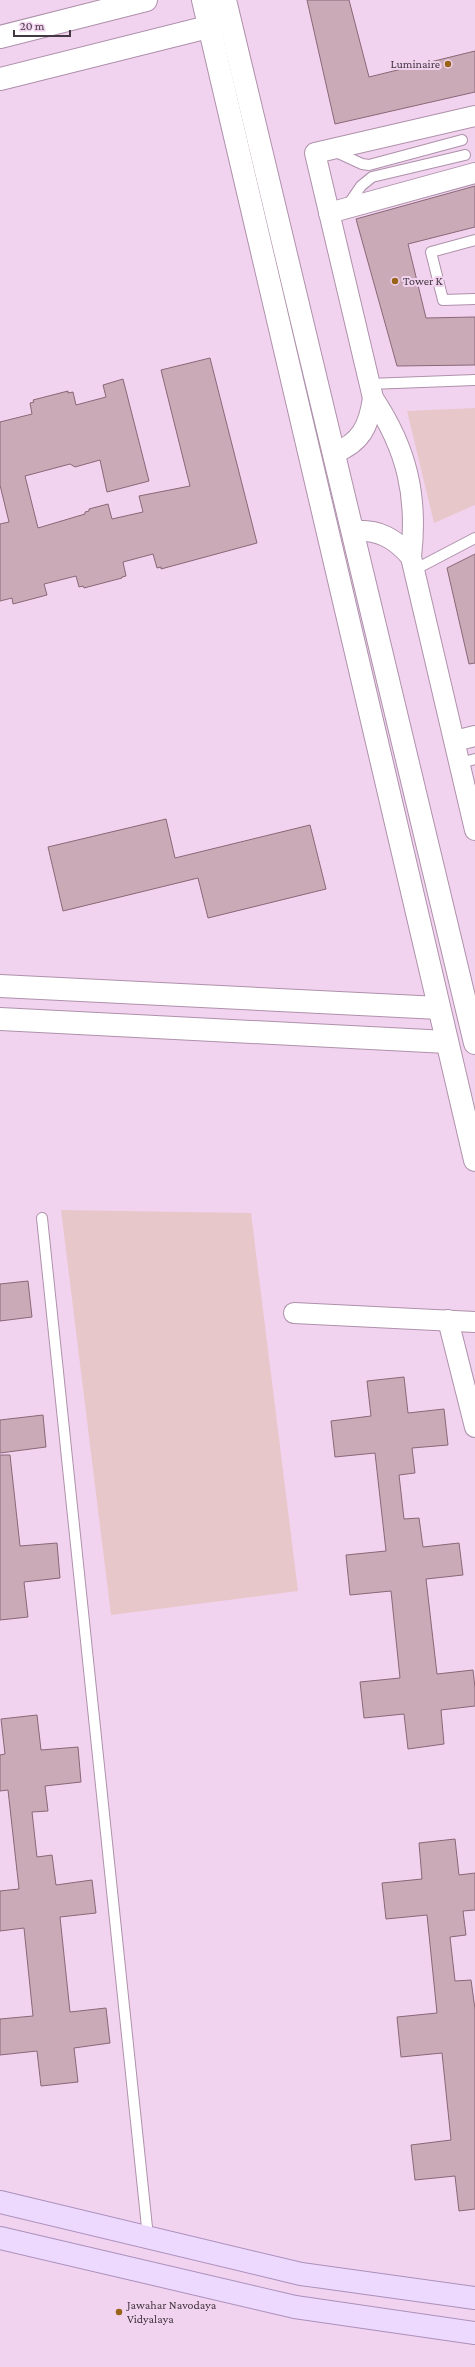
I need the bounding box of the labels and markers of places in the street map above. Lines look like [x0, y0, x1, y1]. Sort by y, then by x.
place label: Luminaire [391, 57, 440, 71]
marker: Luminaire [443, 59, 453, 69]
place label: Tower K [403, 274, 442, 288]
marker: Tower K [390, 276, 400, 286]
place label: Jawahar Navodaya Vidyalaya [126, 2298, 217, 2326]
marker: Jawahar Navodaya Vidyalaya [114, 2307, 124, 2317]

